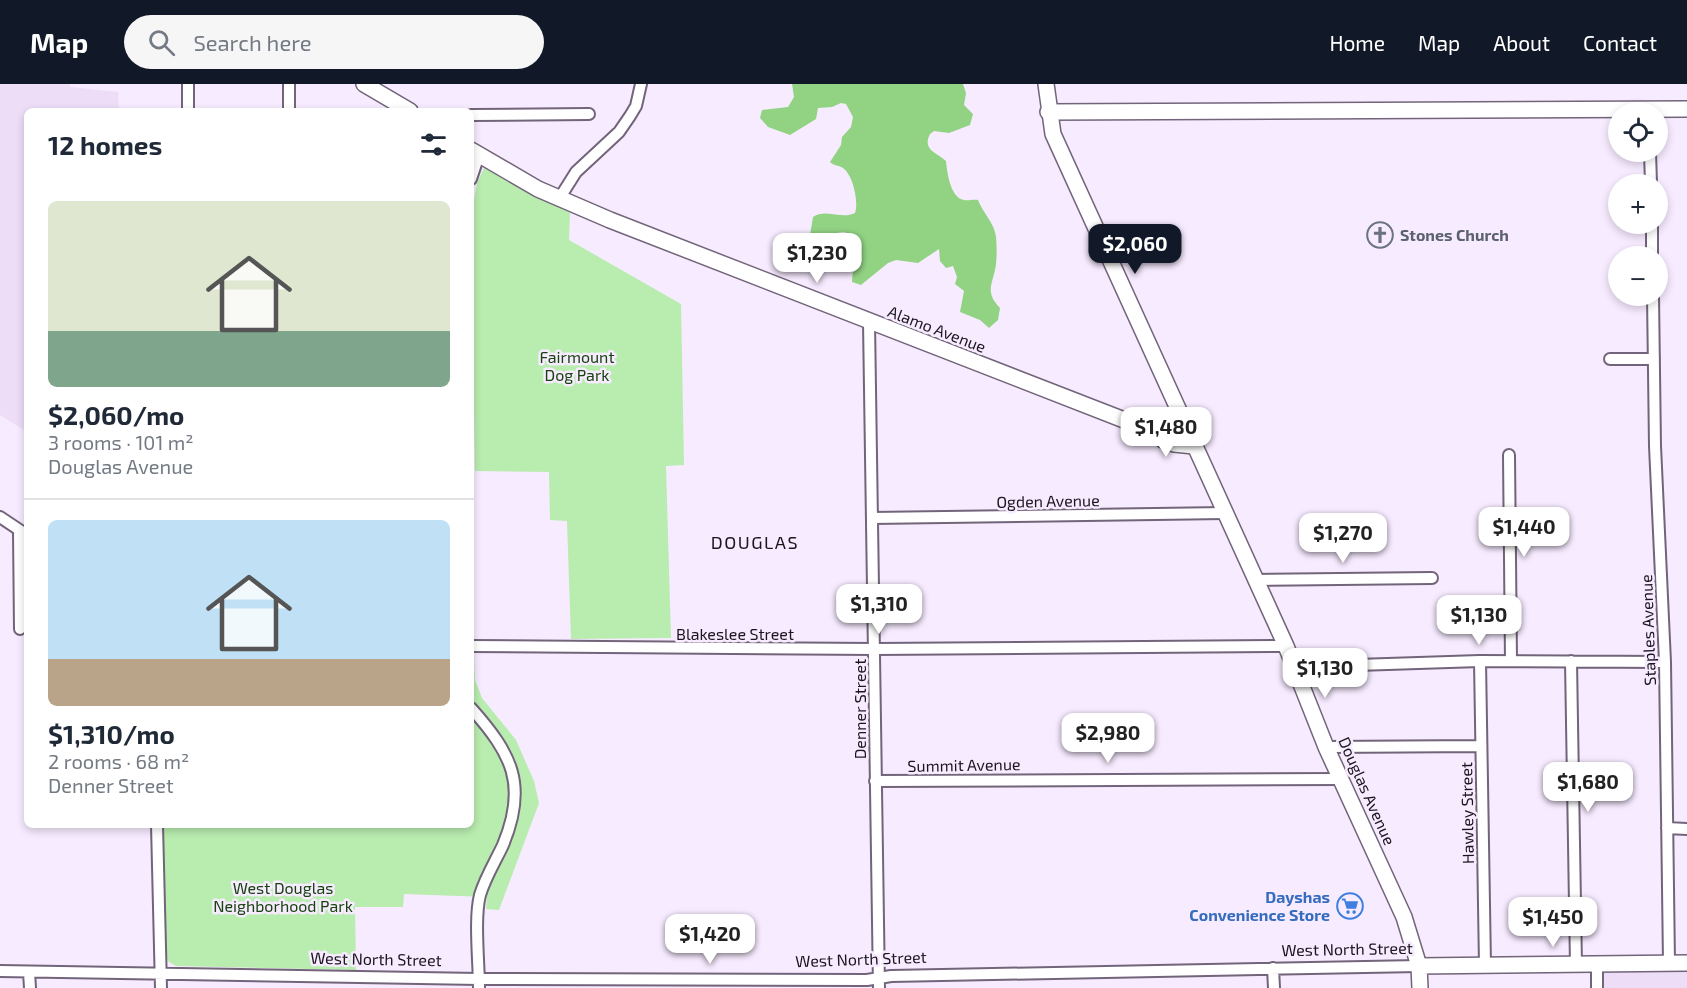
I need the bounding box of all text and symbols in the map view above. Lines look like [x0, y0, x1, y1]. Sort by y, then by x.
search box [124, 15, 544, 69]
text: Map [30, 25, 88, 59]
icon: search [145, 26, 178, 59]
text: Search here [193, 29, 312, 55]
text: Home [1329, 30, 1385, 55]
text: Map [1418, 30, 1460, 55]
text: About [1493, 30, 1550, 55]
text: Contact [1583, 30, 1657, 55]
map controls [1608, 102, 1668, 306]
button: locate [1608, 102, 1668, 162]
icon: filters [417, 128, 450, 161]
text: 12 homes [48, 129, 162, 160]
button: + [1608, 174, 1668, 234]
church icon: Stones Church [1365, 220, 1395, 250]
pin: $2,060 [1086, 224, 1184, 275]
place label: Stones Church [1400, 225, 1509, 244]
text: $2,060 [1102, 231, 1168, 255]
pin: $1,230 [768, 233, 866, 284]
icon: home [195, 240, 303, 348]
text: $1,230 [787, 240, 847, 264]
button: − [1608, 246, 1668, 306]
street label: Alamo Avenue [886, 301, 989, 356]
park label: Fairmount Dog Park [539, 347, 615, 384]
text: $2,060/mo [48, 399, 184, 430]
pin: $1,480 [1117, 407, 1215, 458]
text: $1,480 [1135, 414, 1197, 438]
text: 3 rooms · 101 m² [48, 430, 194, 454]
text: Douglas Avenue [48, 454, 193, 478]
street label: Ogden Avenue [996, 490, 1100, 511]
pin: $1,440 [1475, 507, 1573, 558]
pin: $1,270 [1294, 513, 1392, 564]
text: $1,440 [1492, 514, 1556, 538]
text: $1,270 [1313, 520, 1373, 544]
district label: DOUGLAS [711, 531, 799, 553]
icon: home [195, 559, 303, 667]
street label: Staples Avenue [1636, 574, 1659, 686]
pin: $1,310 [830, 584, 928, 635]
text: $1,310 [850, 591, 908, 615]
pin: $1,130 [1430, 595, 1528, 646]
text: $1,130 [1451, 602, 1507, 626]
street label: Blakeslee Street [676, 624, 794, 643]
pin: $1,130 [1276, 648, 1374, 699]
text: $1,130 [1297, 655, 1353, 679]
street label: Denner Street [850, 659, 869, 759]
pin: $2,980 [1059, 713, 1157, 764]
text: $1,310/mo [48, 718, 175, 749]
text: $2,980 [1076, 720, 1140, 744]
street label: Douglas Avenue [1335, 734, 1400, 848]
text: 2 rooms · 68 m² [48, 749, 189, 773]
street label: Summit Avenue [907, 754, 1021, 775]
street label: Hawley Street [1456, 762, 1477, 864]
pin: $1,680 [1539, 762, 1637, 813]
text: $1,680 [1557, 769, 1619, 793]
text: Denner Street [48, 773, 174, 797]
park label: West Douglas Neighborhood Park [213, 878, 353, 915]
place label: Dayshas Convenience Store [1189, 887, 1330, 924]
supermarket icon: Dayshas Convenience Store [1335, 891, 1365, 921]
pin: $1,450 [1504, 897, 1602, 948]
text: $1,450 [1522, 904, 1584, 928]
pin: $1,420 [661, 914, 759, 965]
text: $1,420 [679, 921, 741, 945]
street label: West North Street [1281, 938, 1413, 959]
street label: West North Street [795, 947, 927, 970]
street label: West North Street [310, 948, 442, 969]

